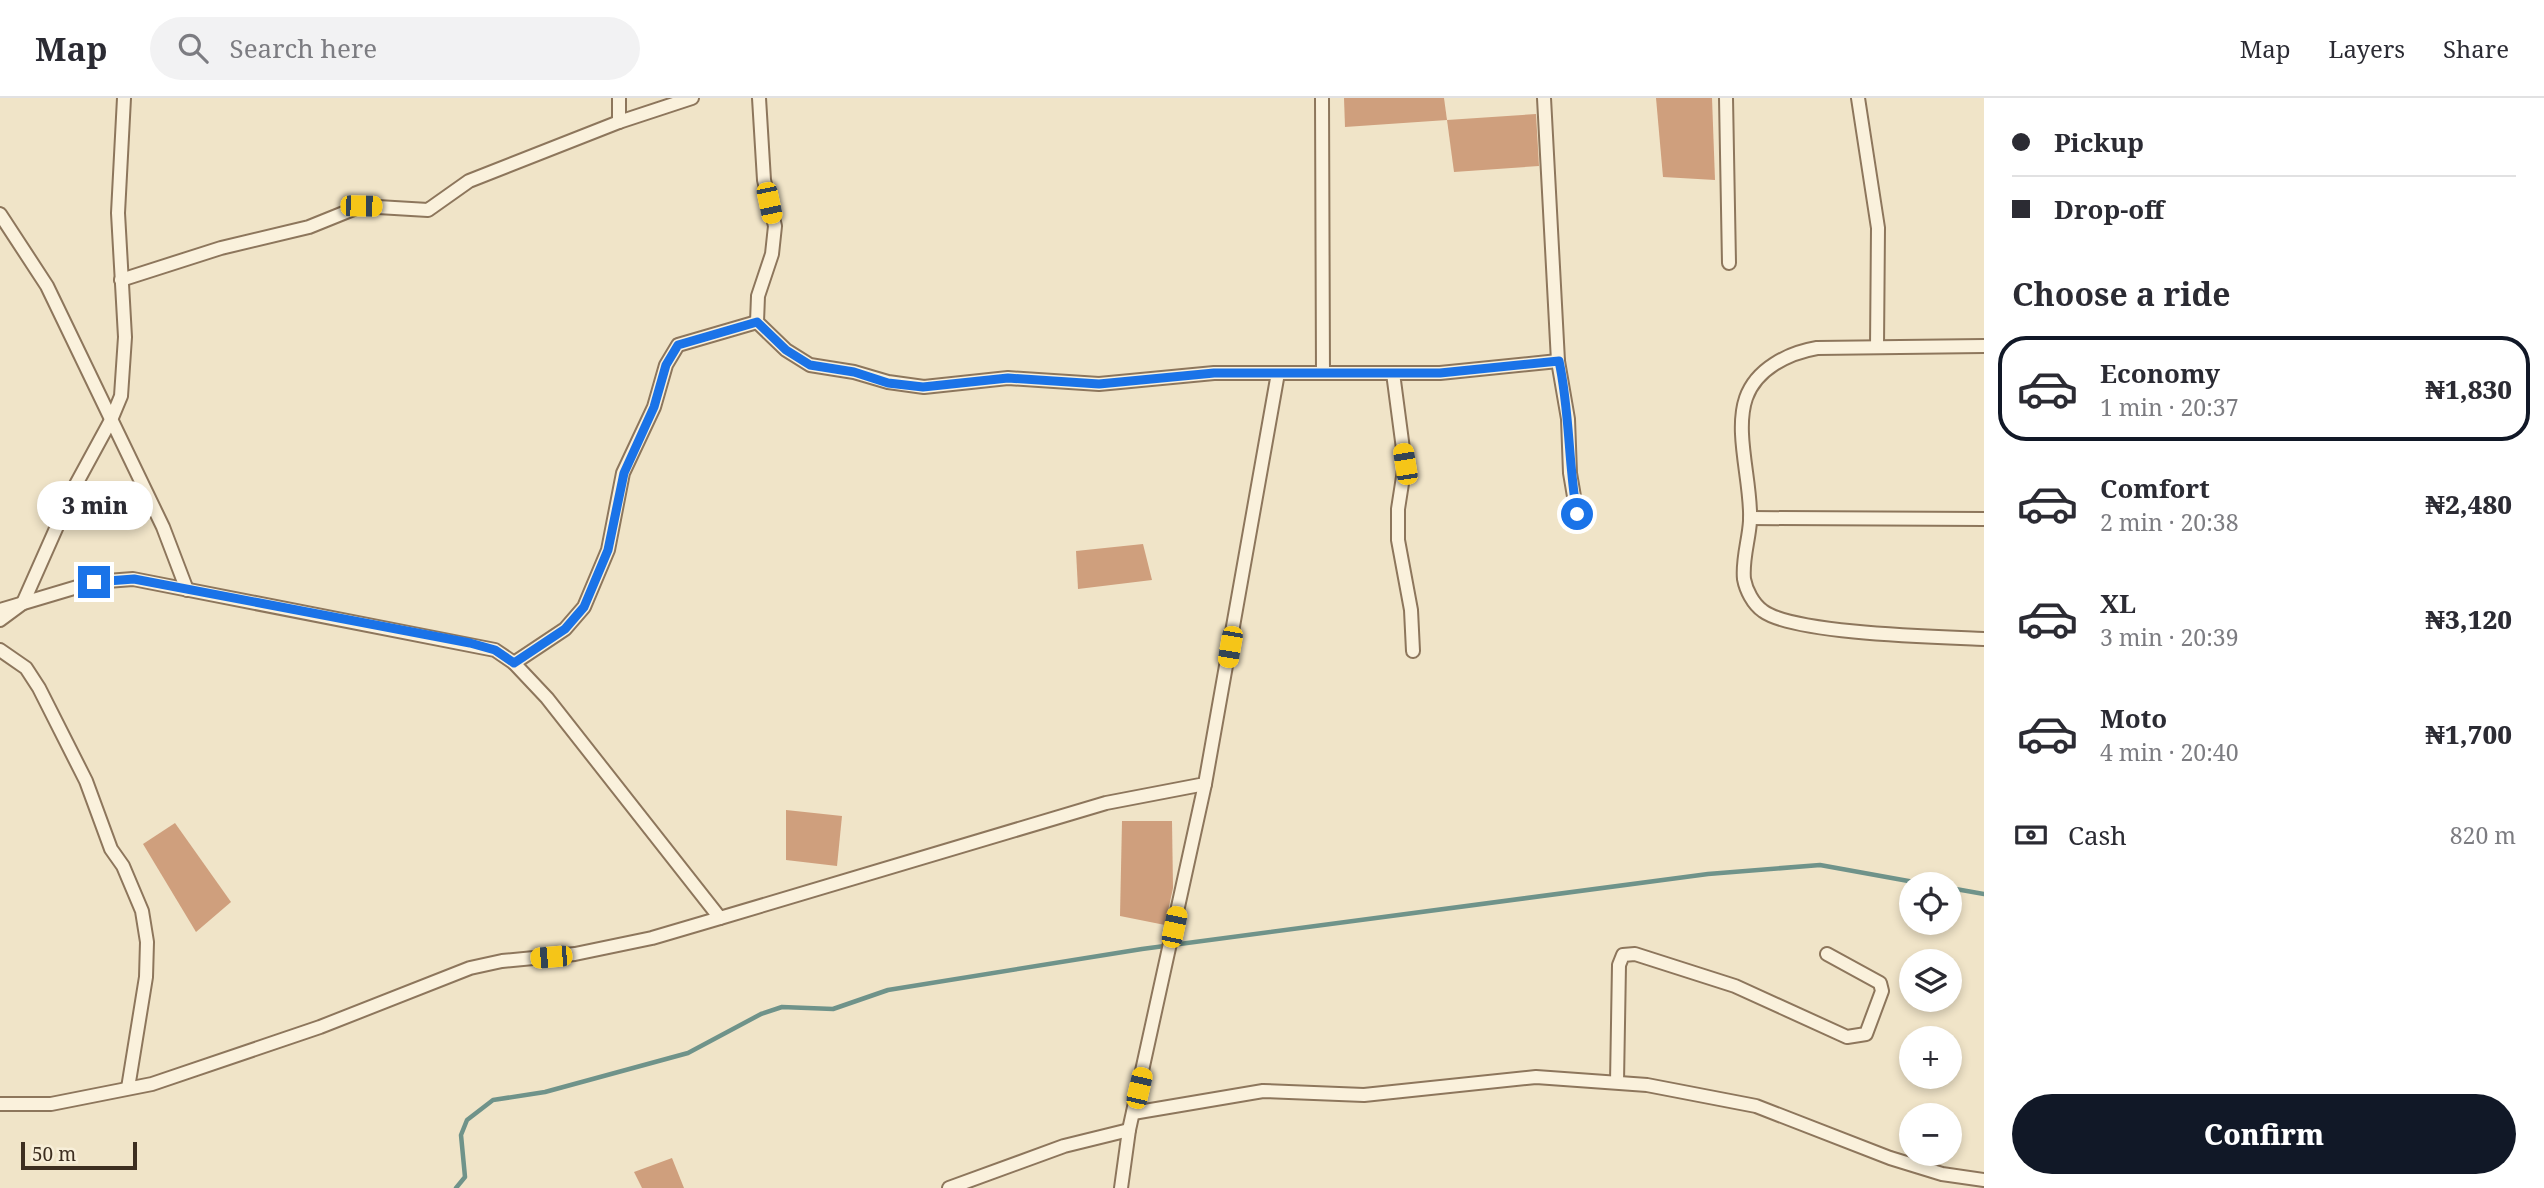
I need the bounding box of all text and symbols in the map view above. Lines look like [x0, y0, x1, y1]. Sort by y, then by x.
search box [150, 17, 640, 80]
text: Map [35, 26, 108, 71]
icon: search [174, 29, 212, 67]
text: Search here [230, 30, 377, 66]
text: Map [2240, 32, 2291, 65]
text: Layers [2329, 32, 2405, 65]
text: Share [2443, 32, 2509, 65]
text: Pickup [2054, 124, 2144, 160]
car [755, 180, 784, 226]
text: Drop-off [2054, 191, 2164, 227]
car [340, 195, 383, 217]
text: Choose a ride [2012, 272, 2231, 315]
text: Economy [2100, 355, 2220, 391]
icon: car [2016, 357, 2079, 420]
text: ₦1,830 [2425, 371, 2512, 407]
text: 1 min · 20:37 [2100, 391, 2238, 423]
car [1392, 442, 1419, 486]
text: Comfort [2100, 470, 2210, 506]
icon: car [2016, 472, 2079, 535]
callout: 3 min [36, 480, 152, 530]
text: ₦2,480 [2425, 486, 2512, 522]
text: 3 min [62, 489, 128, 521]
route start [1561, 498, 1593, 530]
text: 2 min · 20:38 [2100, 506, 2238, 538]
route end [78, 566, 110, 598]
text: XL [2100, 585, 2136, 621]
icon: car [2016, 587, 2079, 650]
text: ₦3,120 [2425, 601, 2512, 637]
text: 3 min · 20:39 [2100, 621, 2238, 653]
car [1217, 624, 1244, 670]
text: Moto [2100, 700, 2167, 736]
icon: car [2016, 702, 2079, 765]
text: ₦1,700 [2425, 716, 2512, 752]
text: 4 min · 20:40 [2100, 736, 2238, 768]
icon: cash [2012, 816, 2050, 854]
text: Cash [2068, 817, 2127, 853]
text: 820 m [2450, 819, 2516, 851]
map controls [1899, 872, 1962, 1166]
button: locate [1899, 872, 1962, 935]
car [1160, 904, 1189, 950]
car [530, 945, 573, 969]
button: layers [1899, 949, 1962, 1012]
button: + [1899, 1026, 1962, 1089]
car [1125, 1065, 1154, 1111]
button: Confirm [2012, 1094, 2516, 1174]
button: − [1899, 1103, 1962, 1166]
scale bar [21, 1139, 136, 1171]
text: 50 m [32, 1141, 76, 1167]

